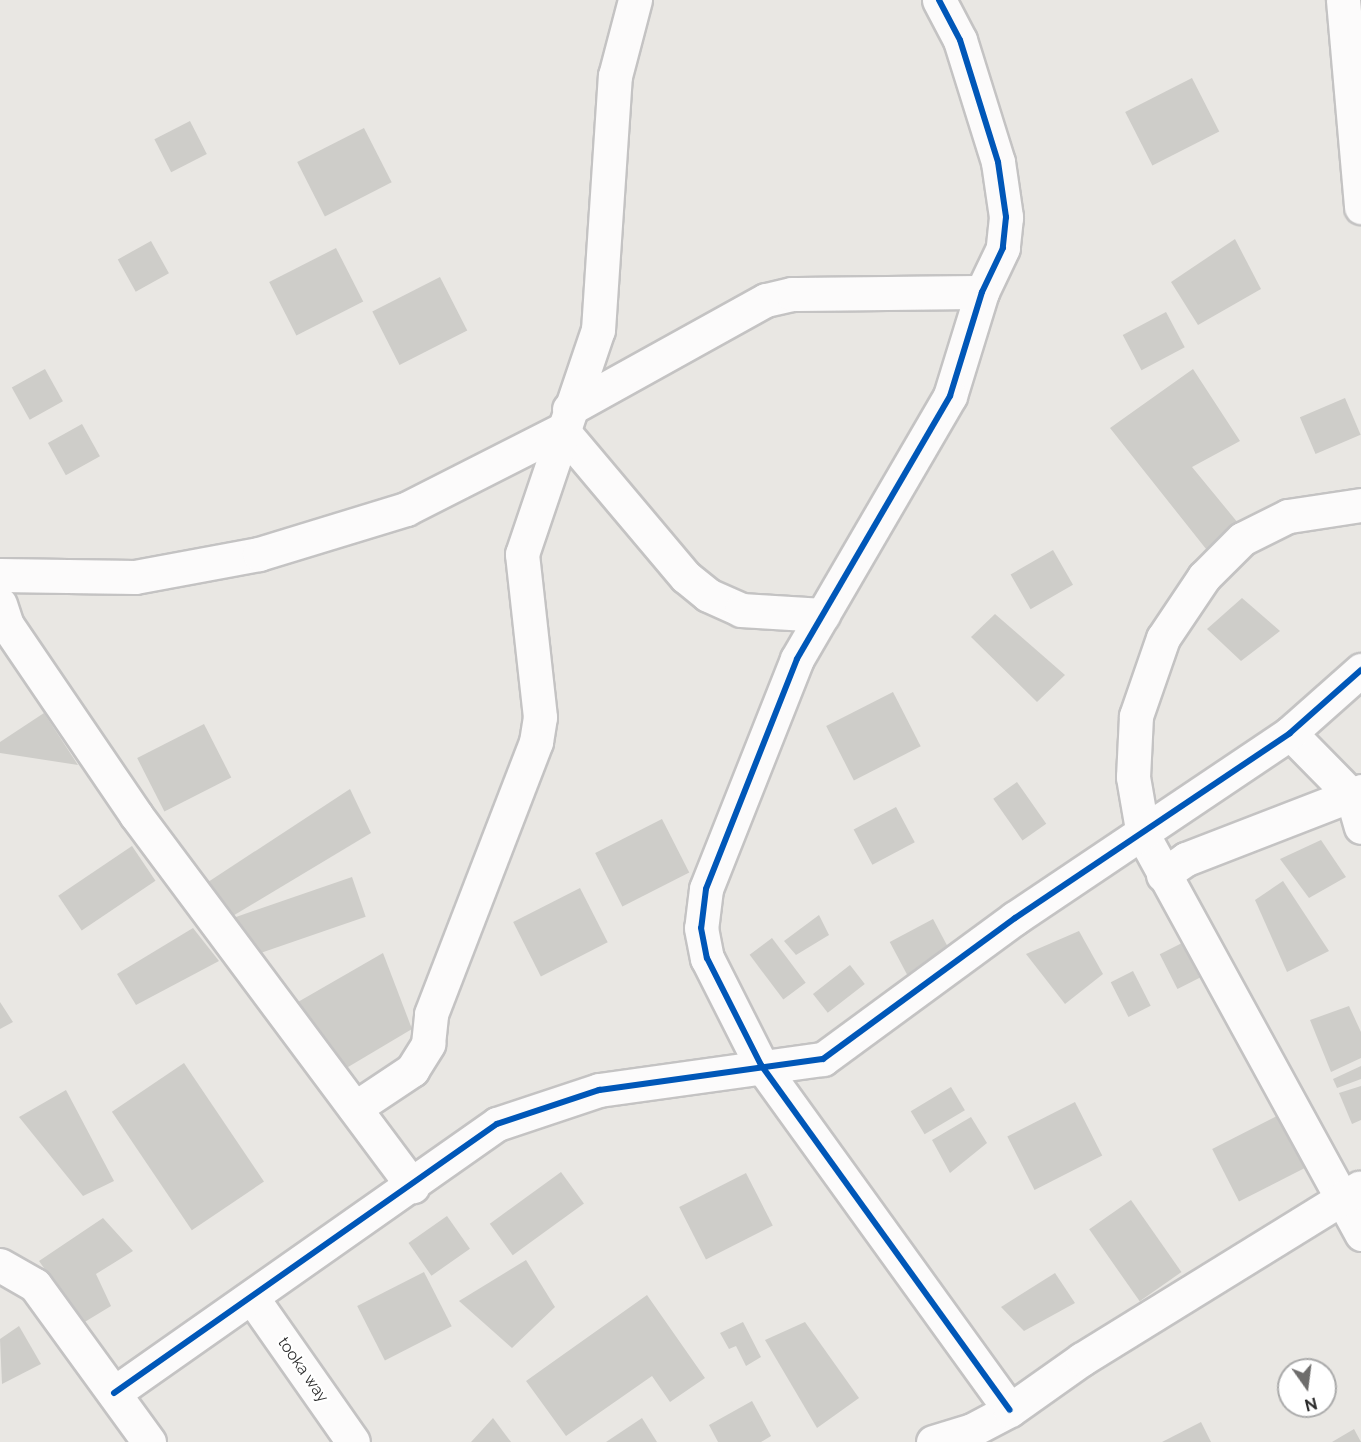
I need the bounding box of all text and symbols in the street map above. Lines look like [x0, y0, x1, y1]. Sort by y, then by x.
street label: tooka way [273, 1334, 333, 1406]
north arrow [1277, 1358, 1337, 1418]
text: N [1303, 1393, 1319, 1415]

